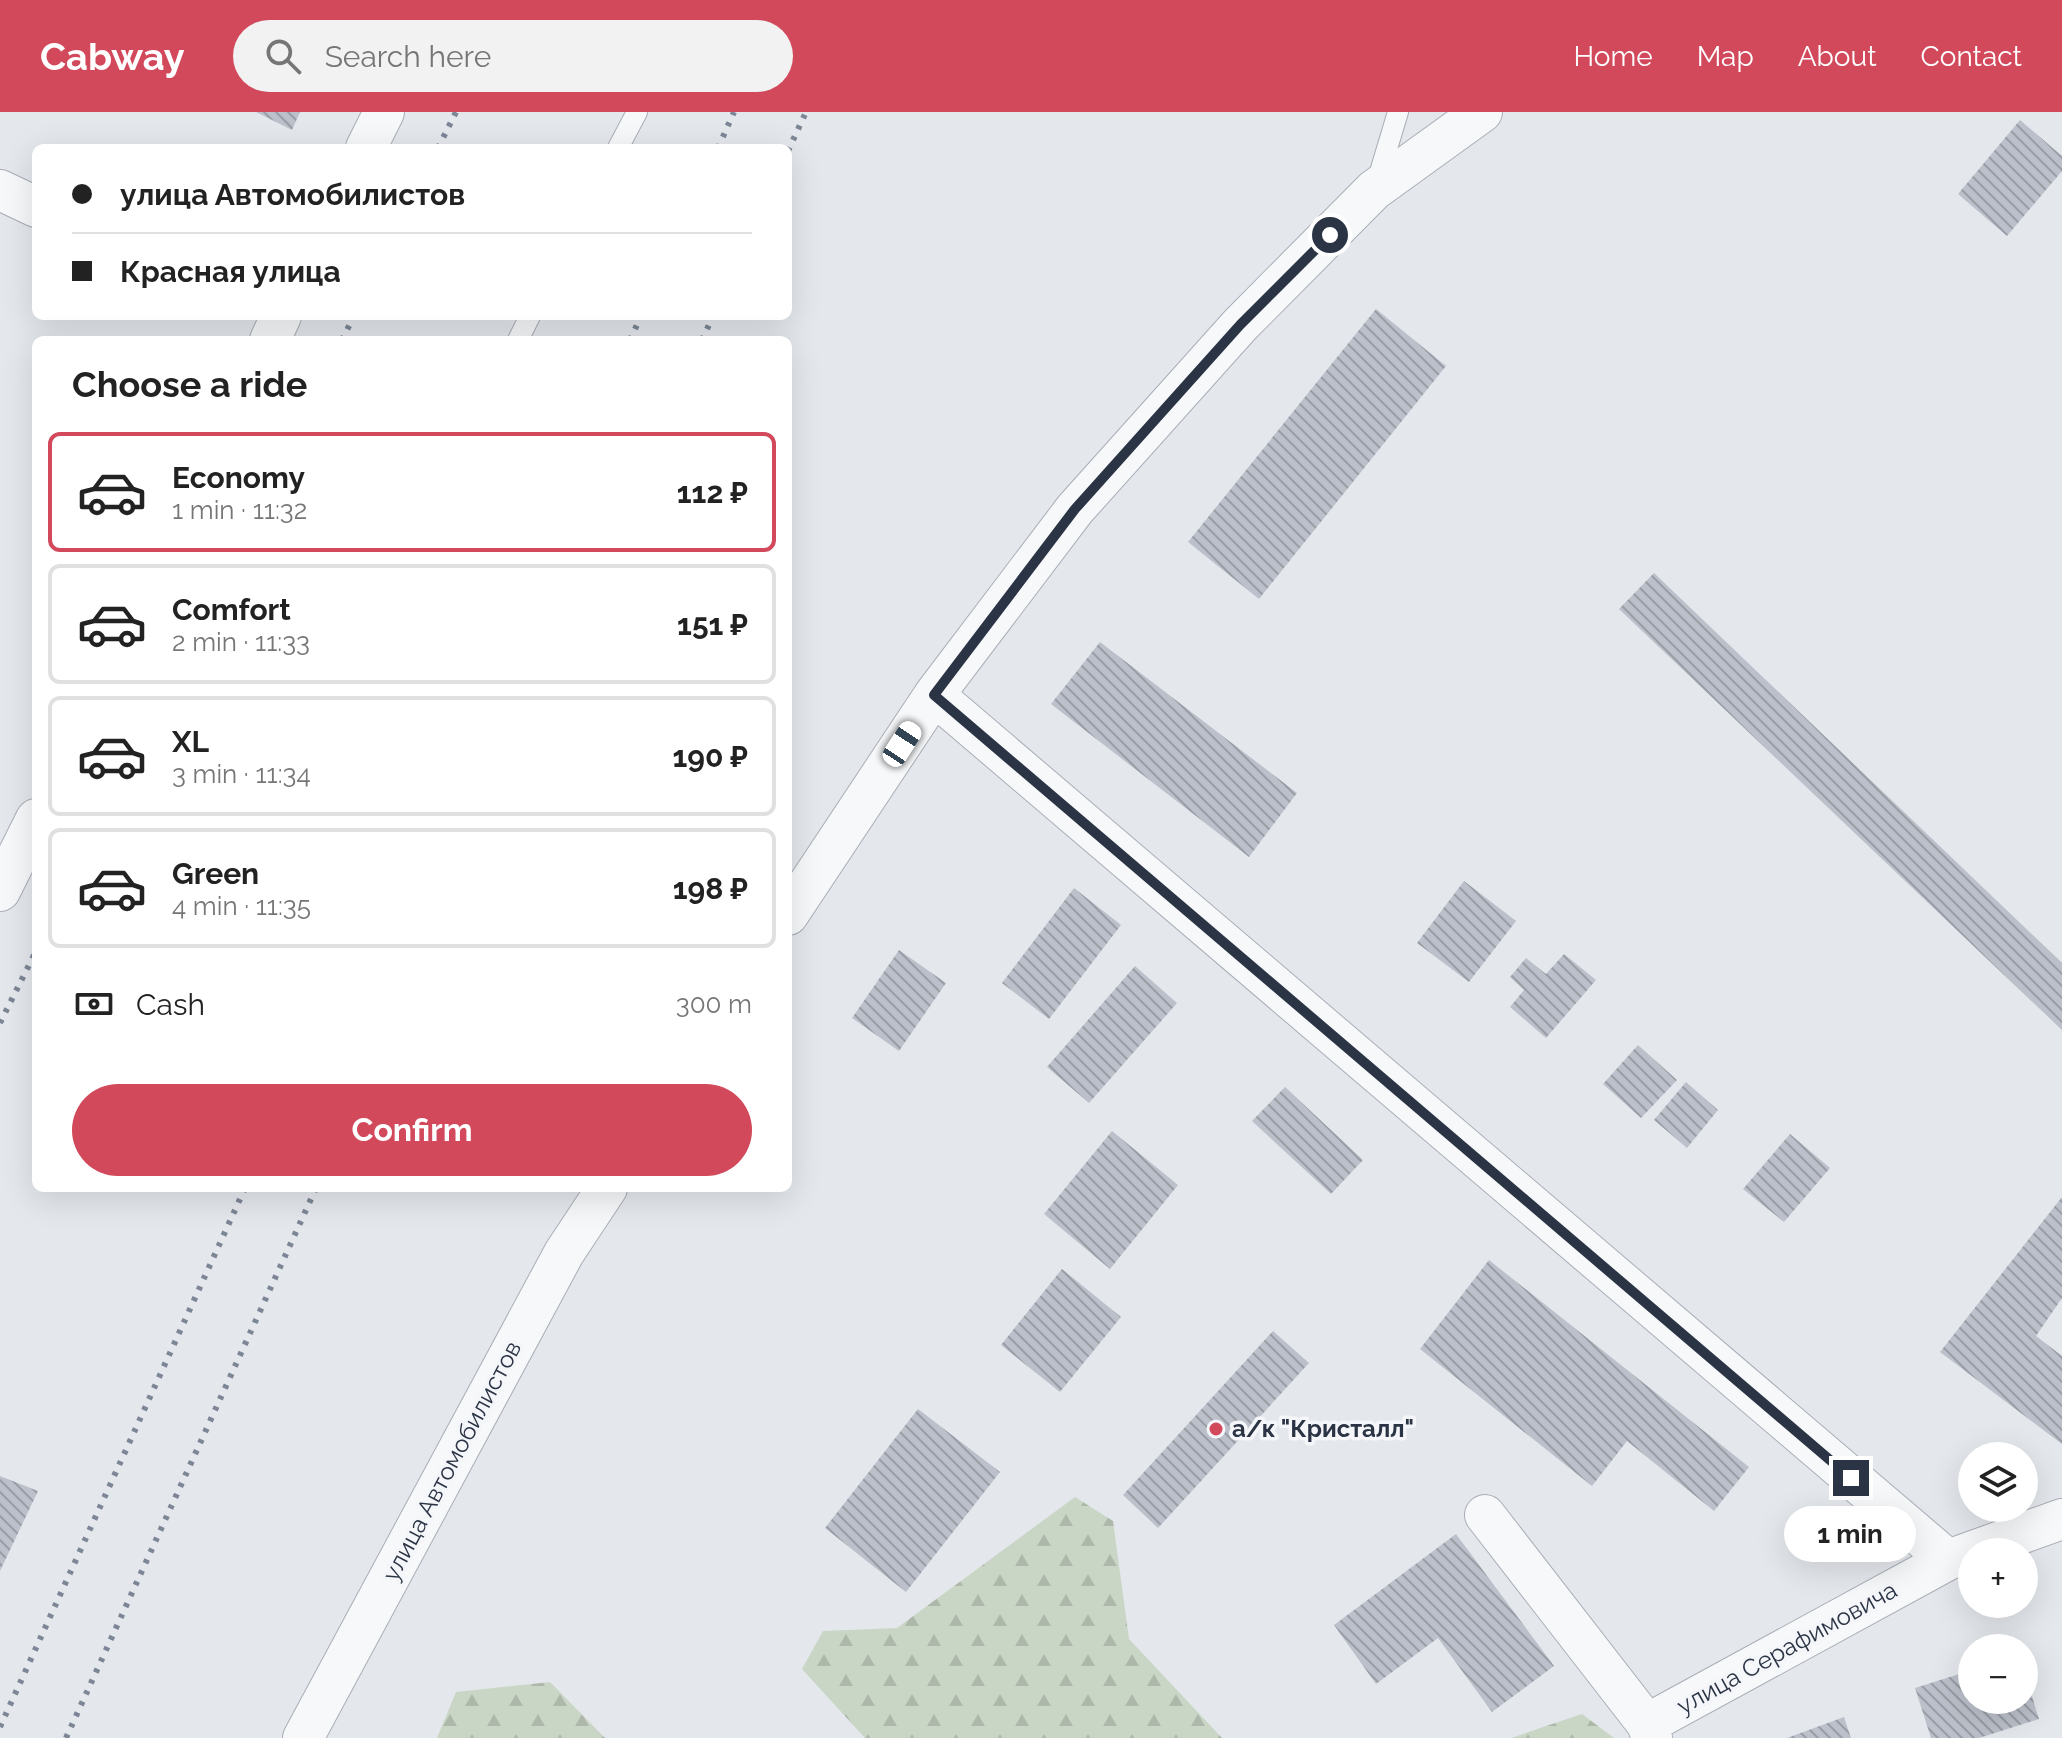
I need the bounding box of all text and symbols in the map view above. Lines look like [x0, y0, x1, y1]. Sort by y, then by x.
search box [233, 20, 793, 92]
text: Cabway [40, 34, 185, 79]
icon: search [261, 34, 305, 78]
text: Search here [325, 39, 491, 74]
text: Home [1573, 40, 1653, 73]
text: Map [1697, 40, 1754, 73]
text: About [1798, 40, 1877, 73]
text: Contact [1921, 40, 2022, 73]
text: улица Автомобилистов [120, 177, 465, 212]
route start [1312, 217, 1348, 253]
text: Красная улица [120, 254, 341, 289]
text: Choose a ride [72, 363, 307, 405]
icon: car [76, 456, 148, 528]
text: Economy [172, 460, 305, 495]
text: 112 ₽ [677, 475, 748, 510]
text: 1 min · 11:32 [172, 495, 307, 525]
icon: car [76, 588, 148, 660]
text: Comfort [172, 592, 291, 627]
text: 151 ₽ [677, 607, 748, 642]
text: 2 min · 11:33 [172, 627, 310, 657]
car [879, 717, 925, 771]
icon: car [76, 720, 148, 792]
text: XL [172, 724, 209, 759]
text: 190 ₽ [672, 739, 748, 774]
text: 3 min · 11:34 [172, 759, 311, 789]
icon: car [76, 852, 148, 924]
text: Green [172, 856, 259, 891]
text: 198 ₽ [673, 871, 748, 906]
text: 4 min · 11:35 [172, 891, 311, 921]
icon: cash [72, 982, 116, 1026]
text: Cash [136, 987, 205, 1022]
text: 300 m [676, 989, 752, 1019]
button: Confirm [72, 1084, 752, 1176]
street label: улица Автомобилистов [376, 1336, 527, 1586]
place label: а/к "Кристалл" [1232, 1414, 1414, 1443]
marker: а/к "Кристалл" [1207, 1420, 1225, 1438]
map controls [1958, 1442, 2038, 1714]
button: layers [1958, 1442, 2038, 1522]
route end [1833, 1460, 1869, 1496]
callout: 1 min [1785, 1506, 1917, 1562]
text: 1 min [1817, 1519, 1883, 1549]
button: + [1958, 1538, 2038, 1618]
street label: улица Серафимовича [1672, 1575, 1902, 1720]
button: − [1958, 1634, 2038, 1714]

